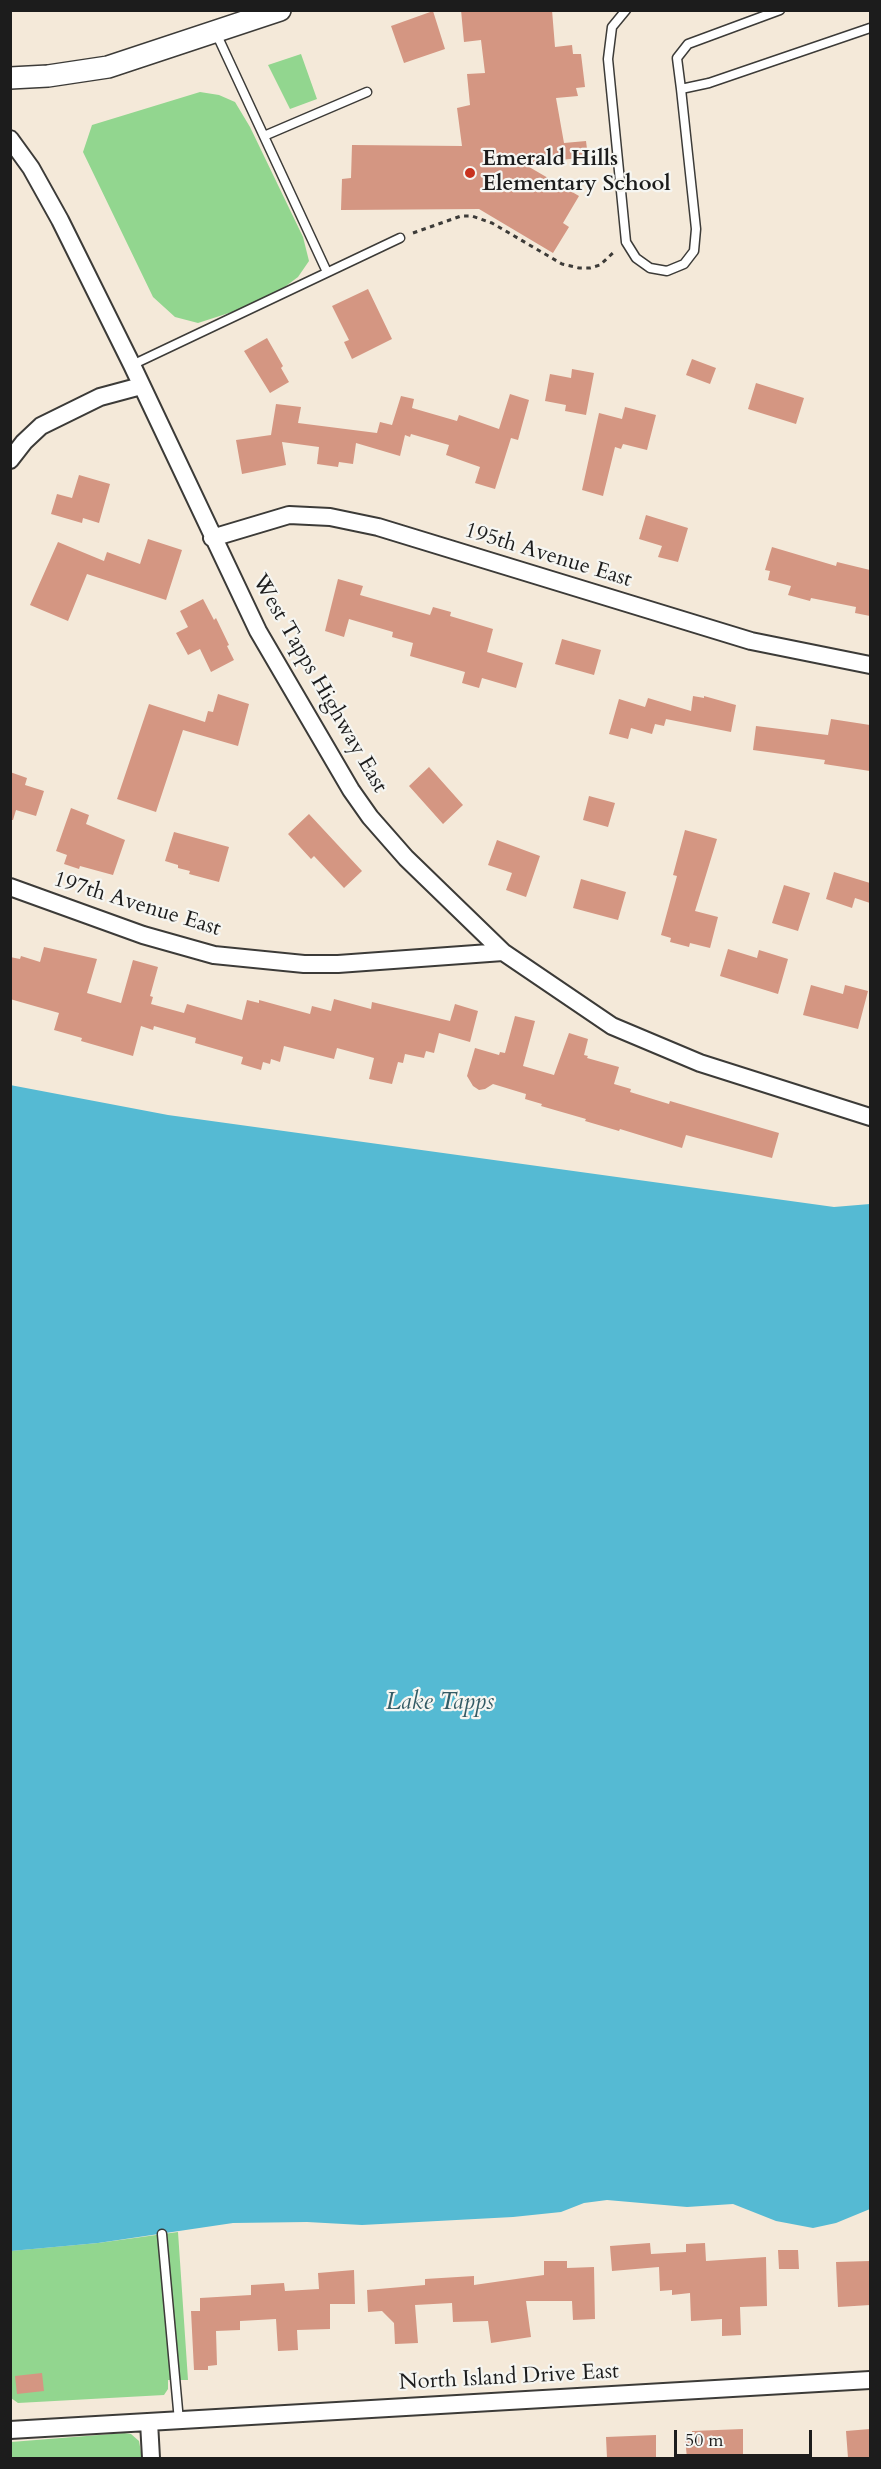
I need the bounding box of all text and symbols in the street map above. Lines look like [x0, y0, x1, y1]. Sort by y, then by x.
place label: Emerald Hills Elementary School [482, 147, 671, 198]
marker: Emerald Hills Elementary School [463, 166, 477, 180]
street label: 195th Avenue East [461, 518, 635, 594]
street label: West Tapps Highway East [246, 570, 392, 798]
street label: 197th Avenue East [50, 867, 224, 943]
water label: Lake Tapps [386, 1689, 494, 1717]
street label: North Island Drive East [398, 2359, 620, 2397]
scale bar [677, 2418, 815, 2456]
text: 50 m [685, 2428, 724, 2453]

